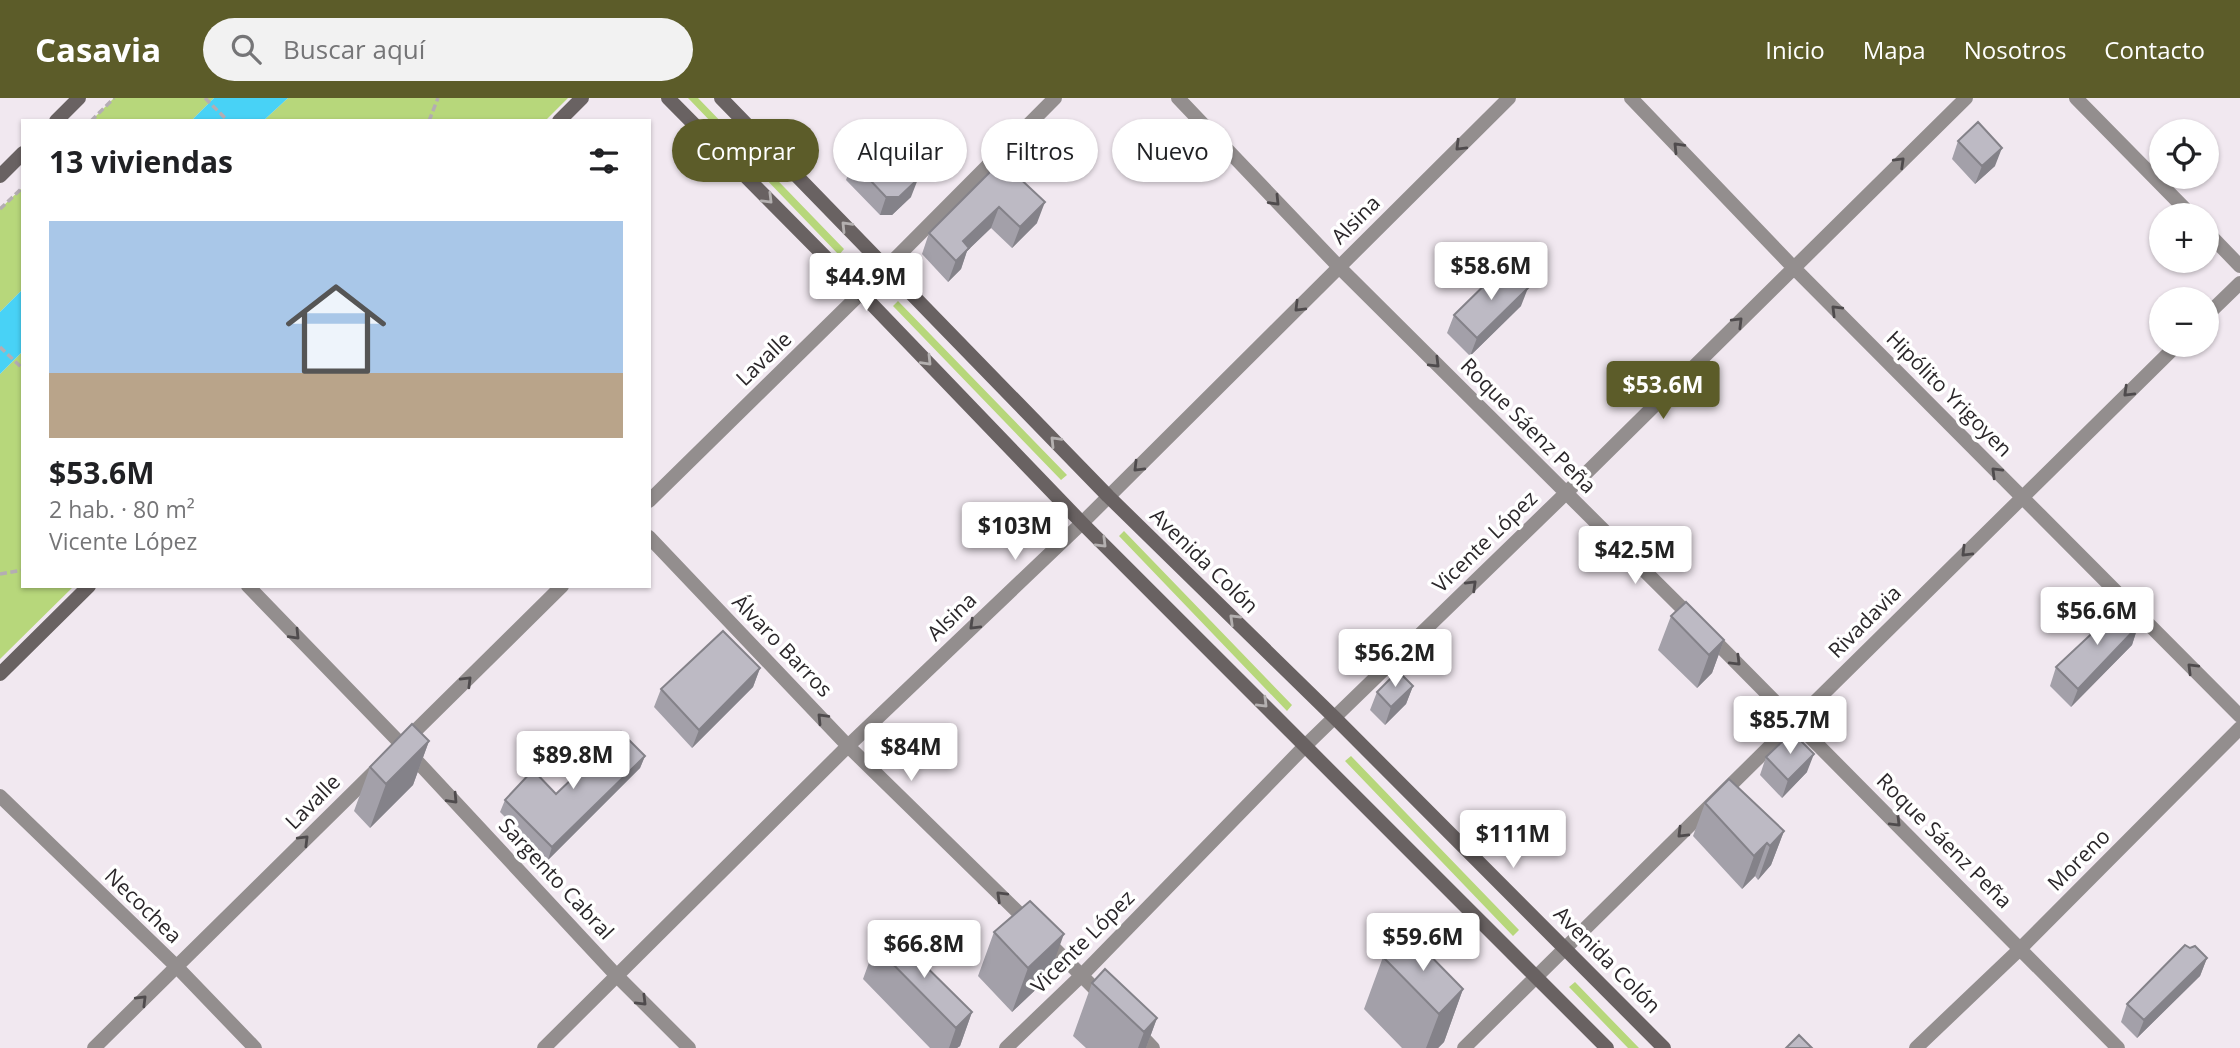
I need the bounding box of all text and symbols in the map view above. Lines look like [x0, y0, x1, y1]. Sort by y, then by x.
search box [203, 18, 693, 81]
text: Casavia [35, 27, 161, 72]
icon: search [227, 30, 265, 68]
text: Buscar aquí [283, 31, 425, 67]
text: Inicio [1765, 33, 1825, 66]
text: Mapa [1863, 33, 1926, 66]
text: Nosotros [1964, 33, 2066, 66]
text: Contacto [2104, 33, 2205, 66]
chip: Comprar [672, 119, 819, 182]
chip: Alquilar [833, 119, 967, 182]
chip: Filtros [981, 119, 1098, 182]
chip: Nuevo [1112, 119, 1233, 182]
map controls [2149, 119, 2219, 357]
button: locate [2149, 119, 2219, 189]
one-way arrow [1456, 138, 1469, 151]
text: 13 viviendas [49, 141, 233, 182]
icon: filters [585, 142, 623, 180]
one-way arrow [1674, 142, 1687, 155]
one-way arrow [1892, 158, 1905, 171]
street label: Alsina [1325, 189, 1386, 250]
one-way arrow [760, 190, 773, 203]
one-way arrow [1267, 193, 1280, 206]
button: + [2149, 203, 2219, 273]
one-way arrow [841, 221, 854, 234]
pin: $58.6M [1434, 242, 1548, 302]
text: $58.6M [1451, 249, 1531, 281]
pin: $44.9M [809, 254, 923, 313]
text: $44.9M [826, 260, 906, 292]
icon: home [273, 266, 399, 392]
button: − [2149, 287, 2219, 357]
one-way arrow [1294, 298, 1307, 311]
one-way arrow [1832, 306, 1845, 319]
one-way arrow [1730, 317, 1743, 330]
street label: Hipólito Yrigoyen [1881, 324, 2019, 462]
street label: Lavalle [729, 325, 797, 392]
street label: Roque Sáenz Peña [1455, 352, 1602, 499]
one-way arrow [918, 353, 931, 366]
one-way arrow [1427, 355, 1439, 367]
pin: $53.6M [1606, 362, 1720, 421]
text: $53.6M [1623, 368, 1703, 400]
one-way arrow [2123, 384, 2136, 397]
one-way arrow [1051, 437, 1064, 450]
text: $53.6M [49, 452, 154, 493]
one-way arrow [1133, 459, 1146, 472]
one-way arrow [1992, 468, 2005, 481]
street label: Vicente López [1426, 484, 1543, 598]
text: 2 hab. · 80 m² [49, 493, 195, 525]
street label: Avenida Colón [1144, 501, 1265, 619]
pin: $103M [966, 503, 1064, 562]
text: $103M [978, 509, 1052, 541]
text: Vicente López [49, 525, 197, 557]
pin: $42.5M [1578, 526, 1692, 586]
text: $42.5M [1595, 533, 1675, 565]
one-way arrow [1093, 534, 1106, 547]
one-way arrow [1961, 543, 1974, 556]
street label: Rivadavia [1822, 579, 1907, 664]
one-way arrow [1463, 580, 1476, 593]
street label: Alsina [921, 586, 982, 647]
street label: Álvaro Barros [727, 588, 839, 703]
pin: $56.6M [2040, 588, 2154, 647]
text: $56.6M [2057, 594, 2137, 626]
one-way arrow [1229, 615, 1242, 628]
one-way arrow [970, 617, 983, 630]
one-way arrow [287, 627, 300, 640]
pin: $56.2M [1338, 630, 1452, 689]
text: $56.2M [1355, 636, 1435, 668]
one-way arrow [1727, 653, 1740, 666]
one-way arrow [2187, 663, 2200, 676]
one-way arrow [458, 676, 471, 689]
one-way arrow [1255, 695, 1268, 708]
pin: $85.7M [1733, 696, 1847, 756]
text: $85.7M [1750, 703, 1830, 735]
one-way arrow [818, 714, 831, 727]
pin: $84M [870, 724, 952, 783]
text: $84M [880, 730, 942, 762]
pin: $89.8M [516, 732, 630, 791]
text: $89.8M [533, 738, 613, 770]
street label: Roque Sáenz Peña [1871, 767, 2018, 914]
street label: Lavalle [279, 768, 346, 835]
one-way arrow [444, 791, 457, 804]
pin: $111M [1464, 810, 1562, 870]
street label: Sargento Cabral [493, 811, 620, 945]
one-way arrow [1888, 814, 1901, 827]
text: $111M [1476, 817, 1550, 849]
street label: Moreno [2041, 822, 2116, 897]
one-way arrow [1677, 824, 1690, 837]
one-way arrow [296, 836, 309, 849]
street label: Necochea [99, 862, 188, 949]
street label: Vicente López [1025, 883, 1140, 999]
one-way arrow [996, 891, 1009, 904]
street label: Avenida Colón [1548, 900, 1667, 1019]
pin: $59.6M [1366, 914, 1480, 973]
pin: $66.8M [867, 920, 981, 980]
text: $59.6M [1383, 920, 1463, 952]
text: $66.8M [884, 927, 964, 959]
one-way arrow [634, 992, 647, 1005]
one-way arrow [134, 995, 147, 1008]

